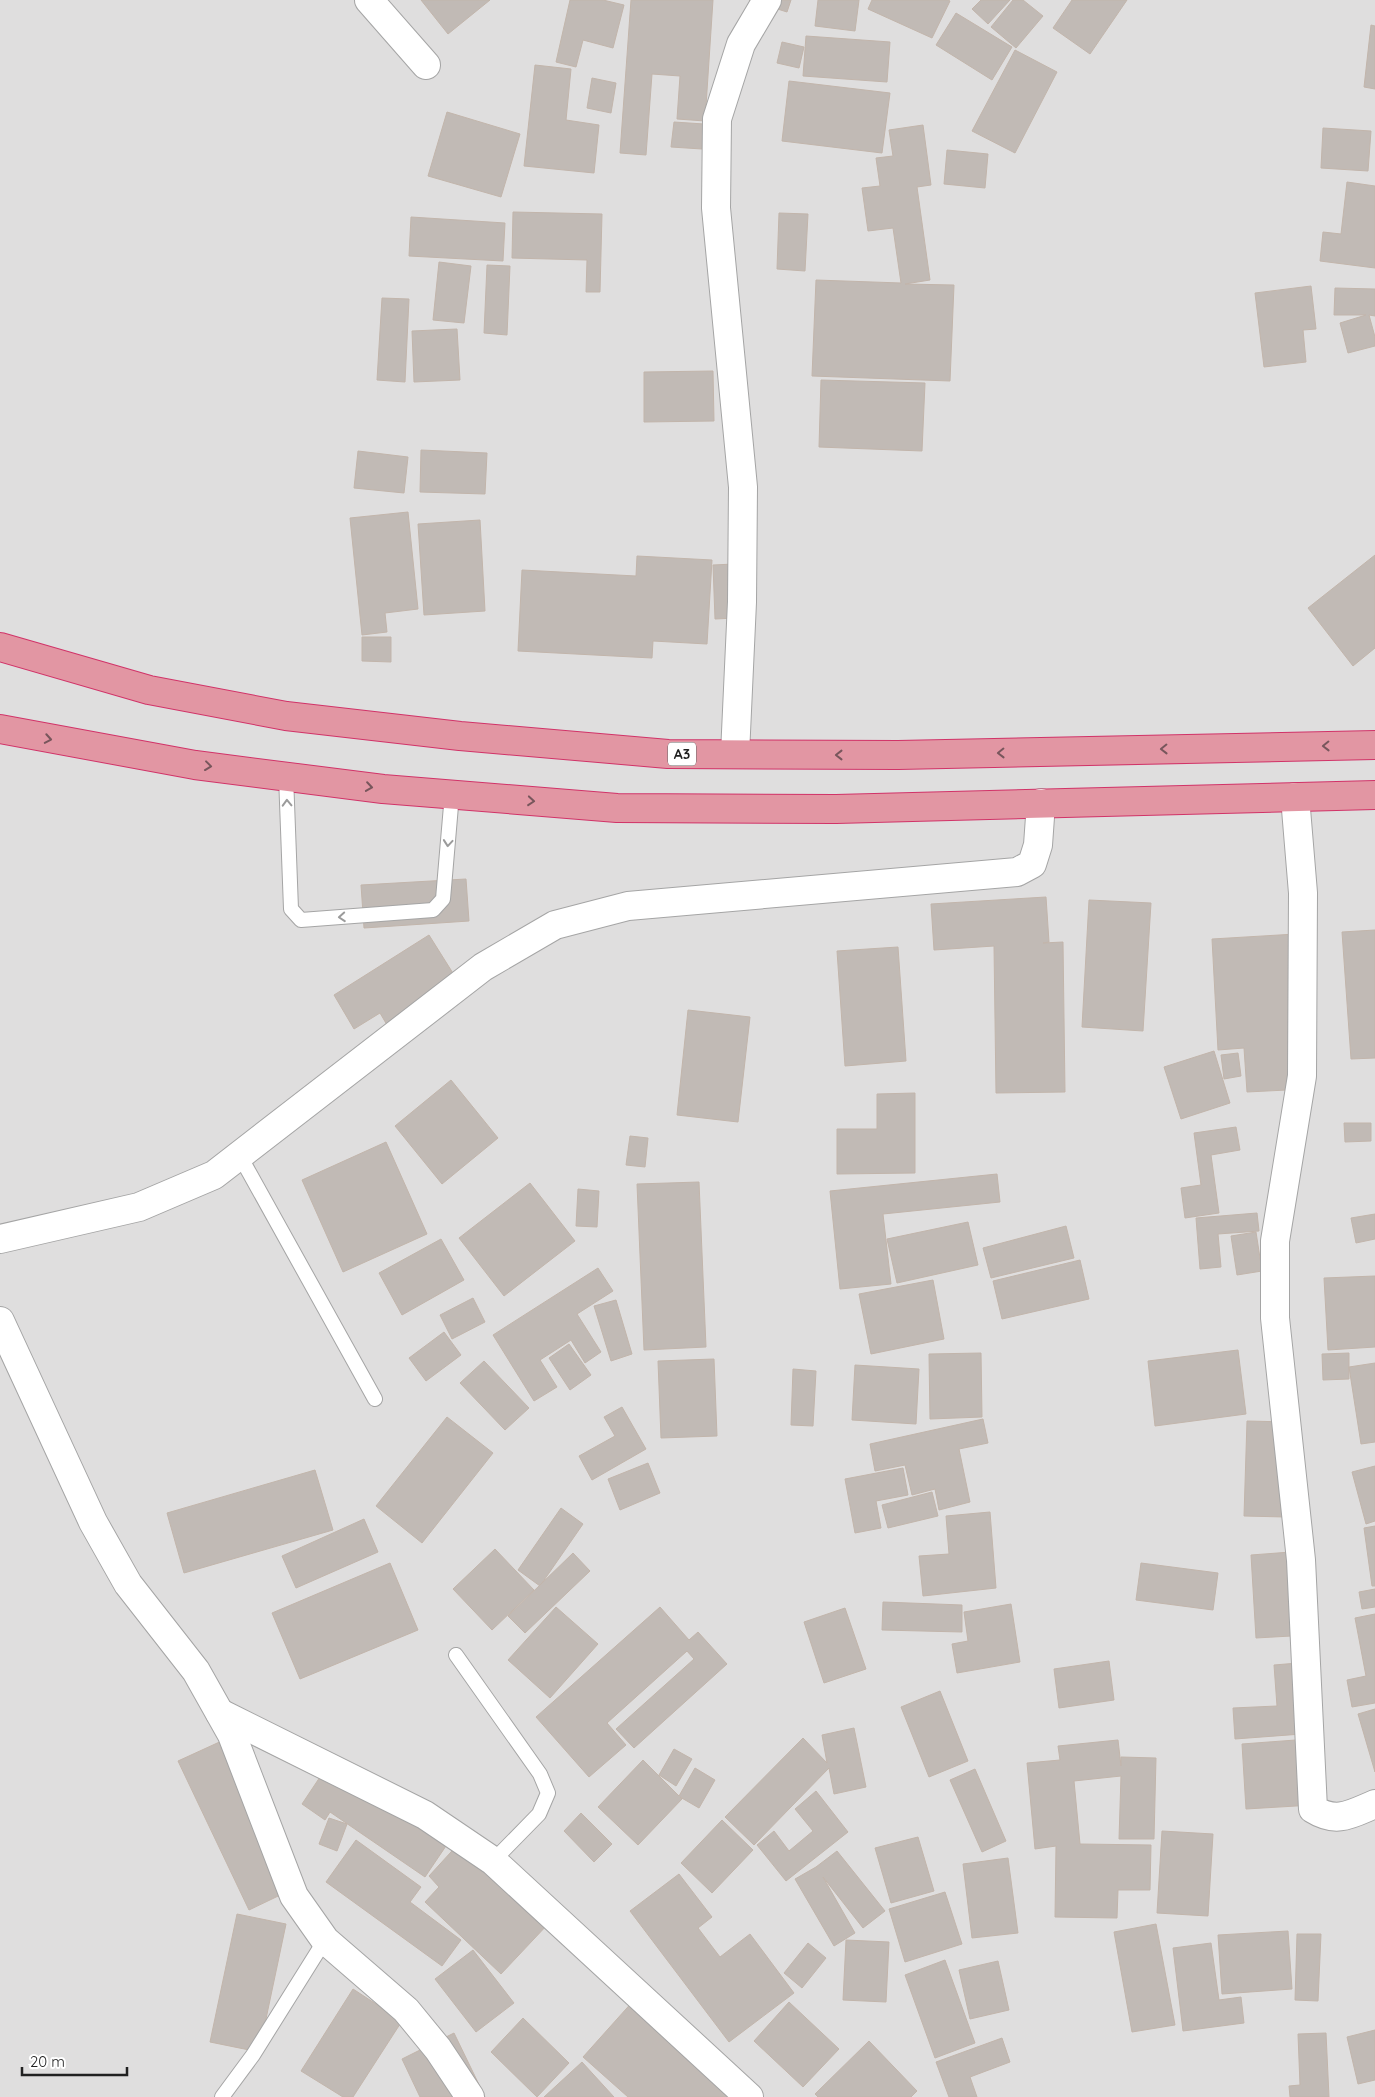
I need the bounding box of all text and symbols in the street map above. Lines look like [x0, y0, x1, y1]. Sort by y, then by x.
one-way arrow [43, 733, 52, 743]
one-way arrow [1322, 740, 1330, 751]
road number: A3 [668, 742, 696, 766]
one-way arrow [1160, 744, 1168, 755]
one-way arrow [997, 748, 1005, 758]
one-way arrow [835, 750, 842, 760]
one-way arrow [204, 760, 212, 771]
one-way arrow [365, 781, 373, 792]
one-way arrow [527, 795, 535, 806]
one-way arrow [282, 798, 292, 806]
one-way arrow [443, 839, 454, 847]
one-way arrow [338, 911, 346, 922]
scale bar [22, 2044, 128, 2076]
text: 20 m [30, 2052, 65, 2071]

